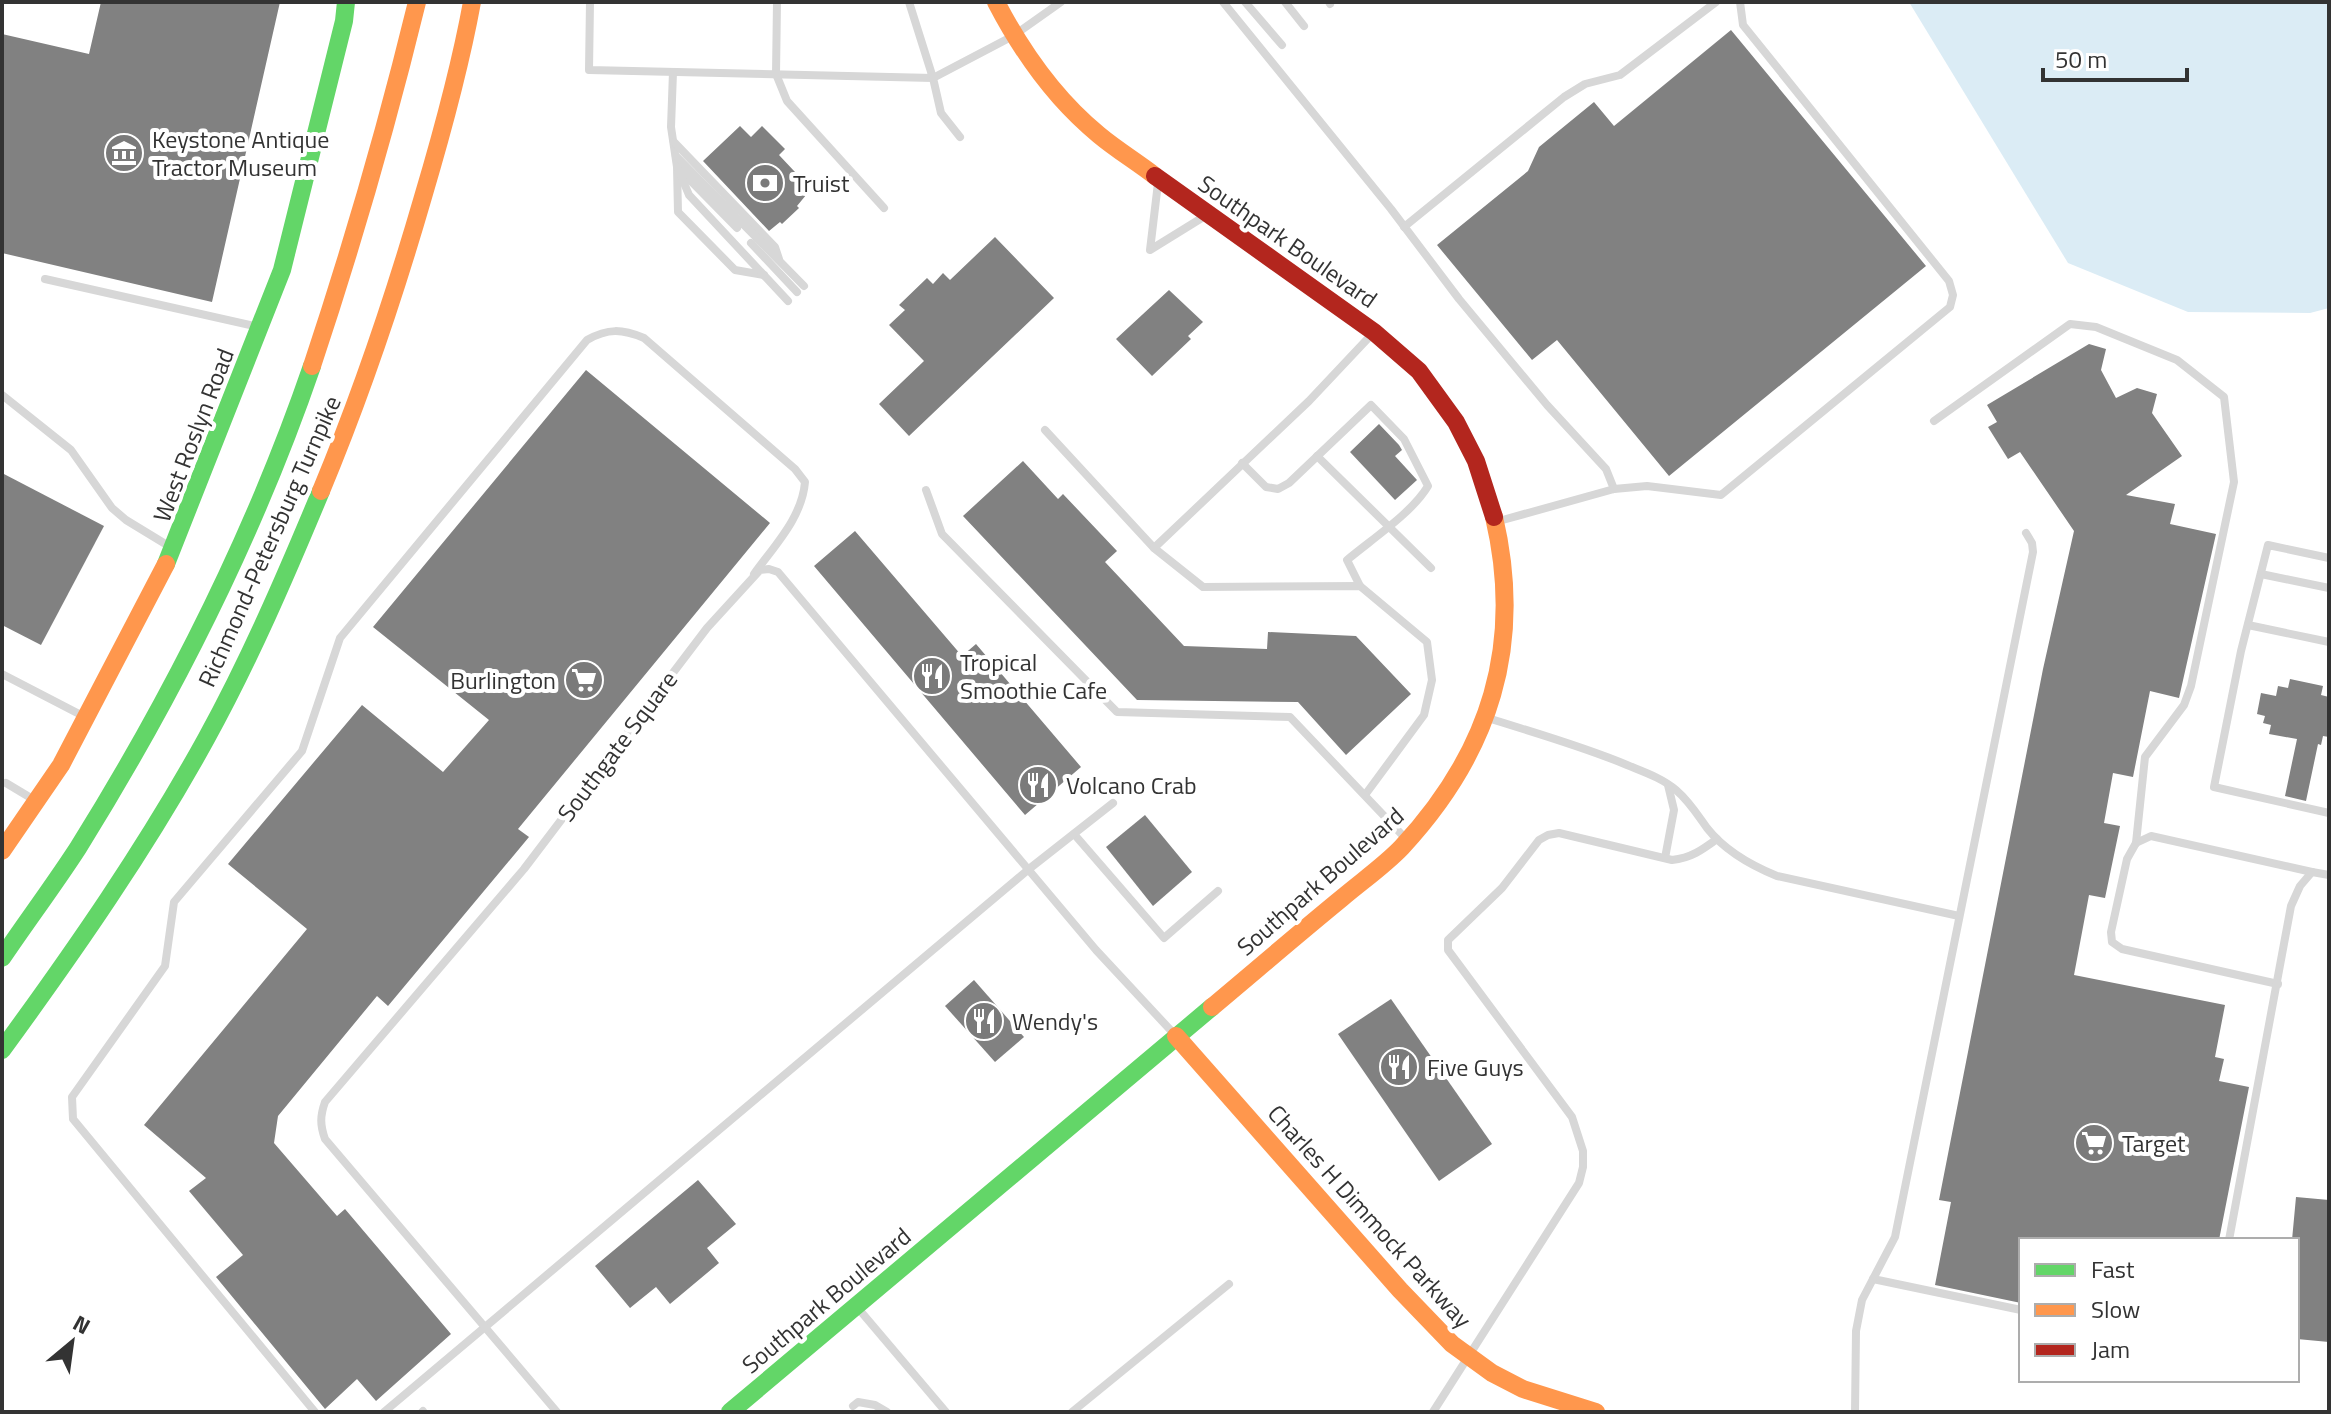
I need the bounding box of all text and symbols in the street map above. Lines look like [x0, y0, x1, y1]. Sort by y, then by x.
scale bar [2043, 32, 2187, 82]
text: 50 m [2055, 41, 2107, 77]
place label: Keystone Antique Tractor Museum [152, 121, 329, 185]
museum icon: Keystone Antique Tractor Museum [103, 132, 145, 174]
bank icon: Truist [744, 162, 786, 204]
place label: Truist [793, 165, 850, 201]
street label: Southpark Boulevard [1191, 166, 1385, 316]
street label: West Roslyn Road [143, 343, 243, 527]
street label: Richmond-Petersburg Turnpike [188, 390, 350, 692]
place label: Tropical Smoothie Cafe [960, 644, 1107, 708]
restaurant icon: Tropical Smoothie Cafe [911, 655, 953, 697]
supermarket icon: Burlington [563, 659, 605, 701]
place label: Burlington [450, 662, 556, 698]
street label: Southgate Square [548, 663, 686, 829]
restaurant icon: Volcano Crab [1017, 764, 1059, 806]
place label: Volcano Crab [1066, 767, 1197, 803]
street label: Southpark Boulevard [1228, 798, 1412, 964]
restaurant icon: Wendy's [963, 1000, 1005, 1042]
place label: Wendy's [1012, 1003, 1098, 1039]
restaurant icon: Five Guys [1378, 1046, 1420, 1088]
place label: Five Guys [1427, 1049, 1524, 1085]
street label: Charles H Dimmock Parkway [1260, 1096, 1481, 1336]
supermarket icon: Target [2073, 1122, 2115, 1164]
place label: Target [2122, 1125, 2186, 1161]
street label: Southpark Boulevard [734, 1218, 918, 1382]
legend [2019, 1238, 2299, 1382]
text: Fast [2091, 1251, 2135, 1287]
text: Slow [2091, 1291, 2140, 1327]
north arrow [32, 1302, 112, 1382]
text: N [67, 1306, 97, 1343]
text: Jam [2091, 1331, 2130, 1367]

